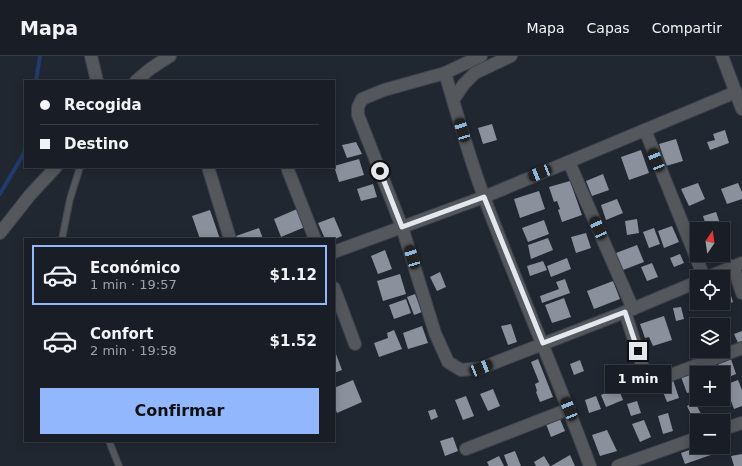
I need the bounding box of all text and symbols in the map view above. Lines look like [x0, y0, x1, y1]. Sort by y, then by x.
text: Mapa [20, 17, 78, 39]
text: Mapa [526, 20, 565, 36]
text: Capas [587, 20, 630, 36]
text: Compartir [652, 20, 722, 36]
text: Recogida [64, 96, 142, 114]
car [453, 117, 471, 143]
text: Destino [64, 135, 129, 153]
car [646, 147, 666, 173]
route start [371, 162, 389, 180]
car [527, 163, 553, 183]
car [588, 215, 608, 241]
north arrow [690, 222, 730, 262]
map controls [690, 222, 730, 454]
car [403, 244, 421, 270]
icon: car [42, 257, 78, 293]
text: Económico [90, 259, 180, 277]
text: $1.12 [270, 266, 317, 284]
button: locate [690, 270, 730, 310]
text: 1 min · 19:57 [90, 277, 177, 292]
button: layers [690, 318, 730, 358]
icon: car [42, 323, 78, 359]
text: Confort [90, 325, 153, 343]
text: $1.52 [270, 332, 317, 350]
route end [629, 342, 647, 360]
text: 2 min · 19:58 [90, 343, 177, 358]
car [468, 358, 494, 378]
callout: 1 min [605, 365, 671, 393]
button: + [690, 366, 730, 406]
text: 1 min [618, 371, 658, 386]
button: Confirmar [40, 388, 319, 434]
car [559, 396, 579, 422]
button: − [690, 414, 730, 454]

